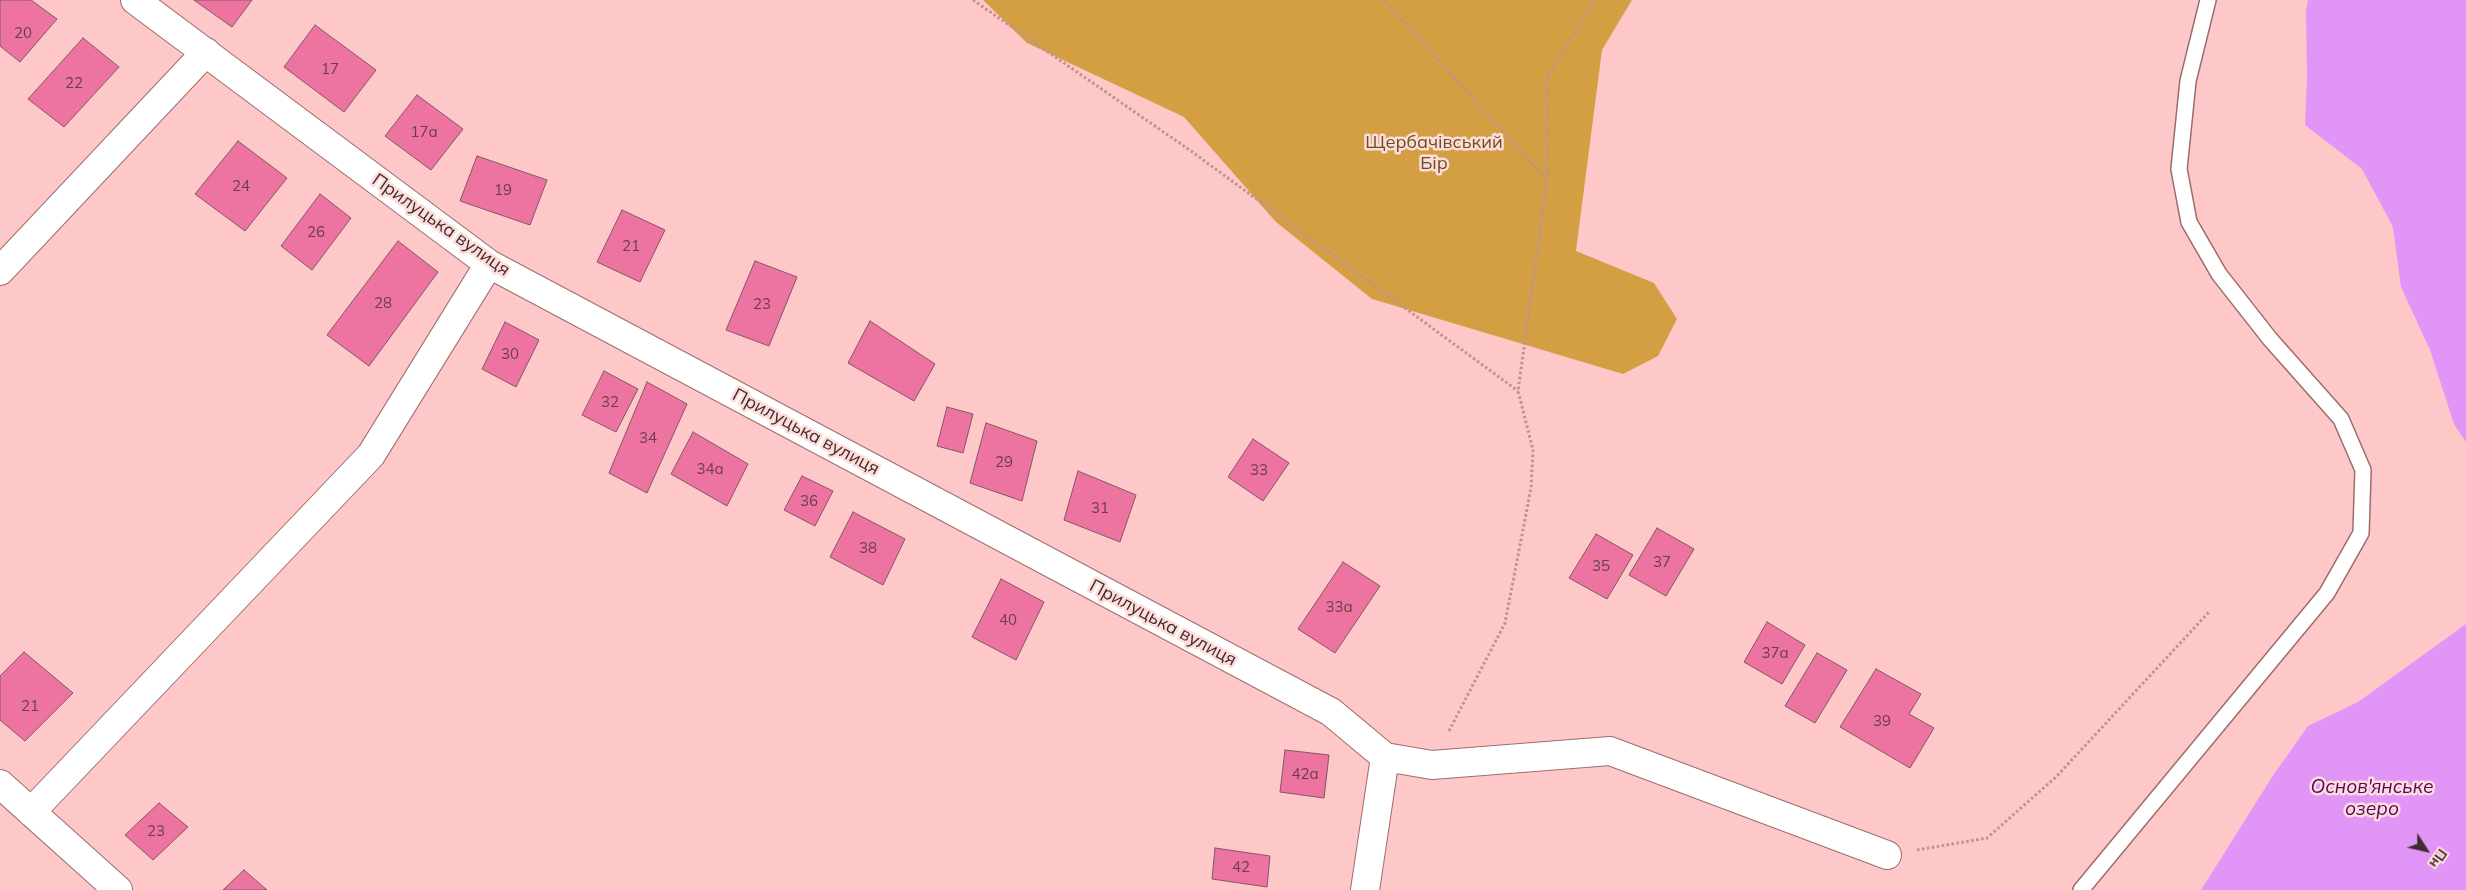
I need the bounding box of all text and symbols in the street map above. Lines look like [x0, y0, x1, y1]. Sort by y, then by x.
house number: 20 [14, 24, 32, 42]
house number: 17 [321, 60, 339, 78]
house number: 22 [65, 74, 83, 92]
house number: 17а [410, 123, 438, 141]
park label: Щербачівський Бір [1365, 132, 1503, 174]
street label: Прилуцька вулиця [368, 169, 514, 281]
house number: 24 [232, 177, 250, 195]
house number: 19 [494, 181, 512, 199]
house number: 26 [307, 223, 325, 241]
house number: 21 [622, 237, 640, 255]
house number: 28 [374, 294, 392, 312]
house number: 23 [753, 295, 771, 313]
house number: 30 [501, 345, 519, 363]
street label: Прилуцька вулиця [729, 384, 883, 480]
house number: 32 [601, 393, 619, 411]
house number: 34 [639, 429, 657, 447]
house number: 29 [995, 453, 1013, 471]
house number: 34а [696, 460, 724, 478]
house number: 33 [1250, 461, 1268, 479]
house number: 36 [800, 492, 818, 510]
house number: 31 [1091, 499, 1109, 517]
house number: 38 [859, 539, 877, 557]
house number: 37 [1653, 553, 1671, 571]
house number: 35 [1592, 557, 1610, 575]
street label: Прилуцька вулиця [1086, 575, 1240, 671]
house number: 33а [1325, 598, 1353, 616]
house number: 40 [999, 611, 1017, 629]
house number: 37а [1761, 644, 1789, 662]
house number: 21 [21, 697, 39, 715]
house number: 39 [1873, 712, 1891, 730]
house number: 42а [1291, 765, 1319, 783]
water label: Основ'янське озеро [2311, 776, 2433, 820]
house number: 23 [147, 822, 165, 840]
north arrow [2401, 825, 2451, 875]
text: Пн [2425, 845, 2451, 872]
house number: 42 [1232, 858, 1250, 876]

